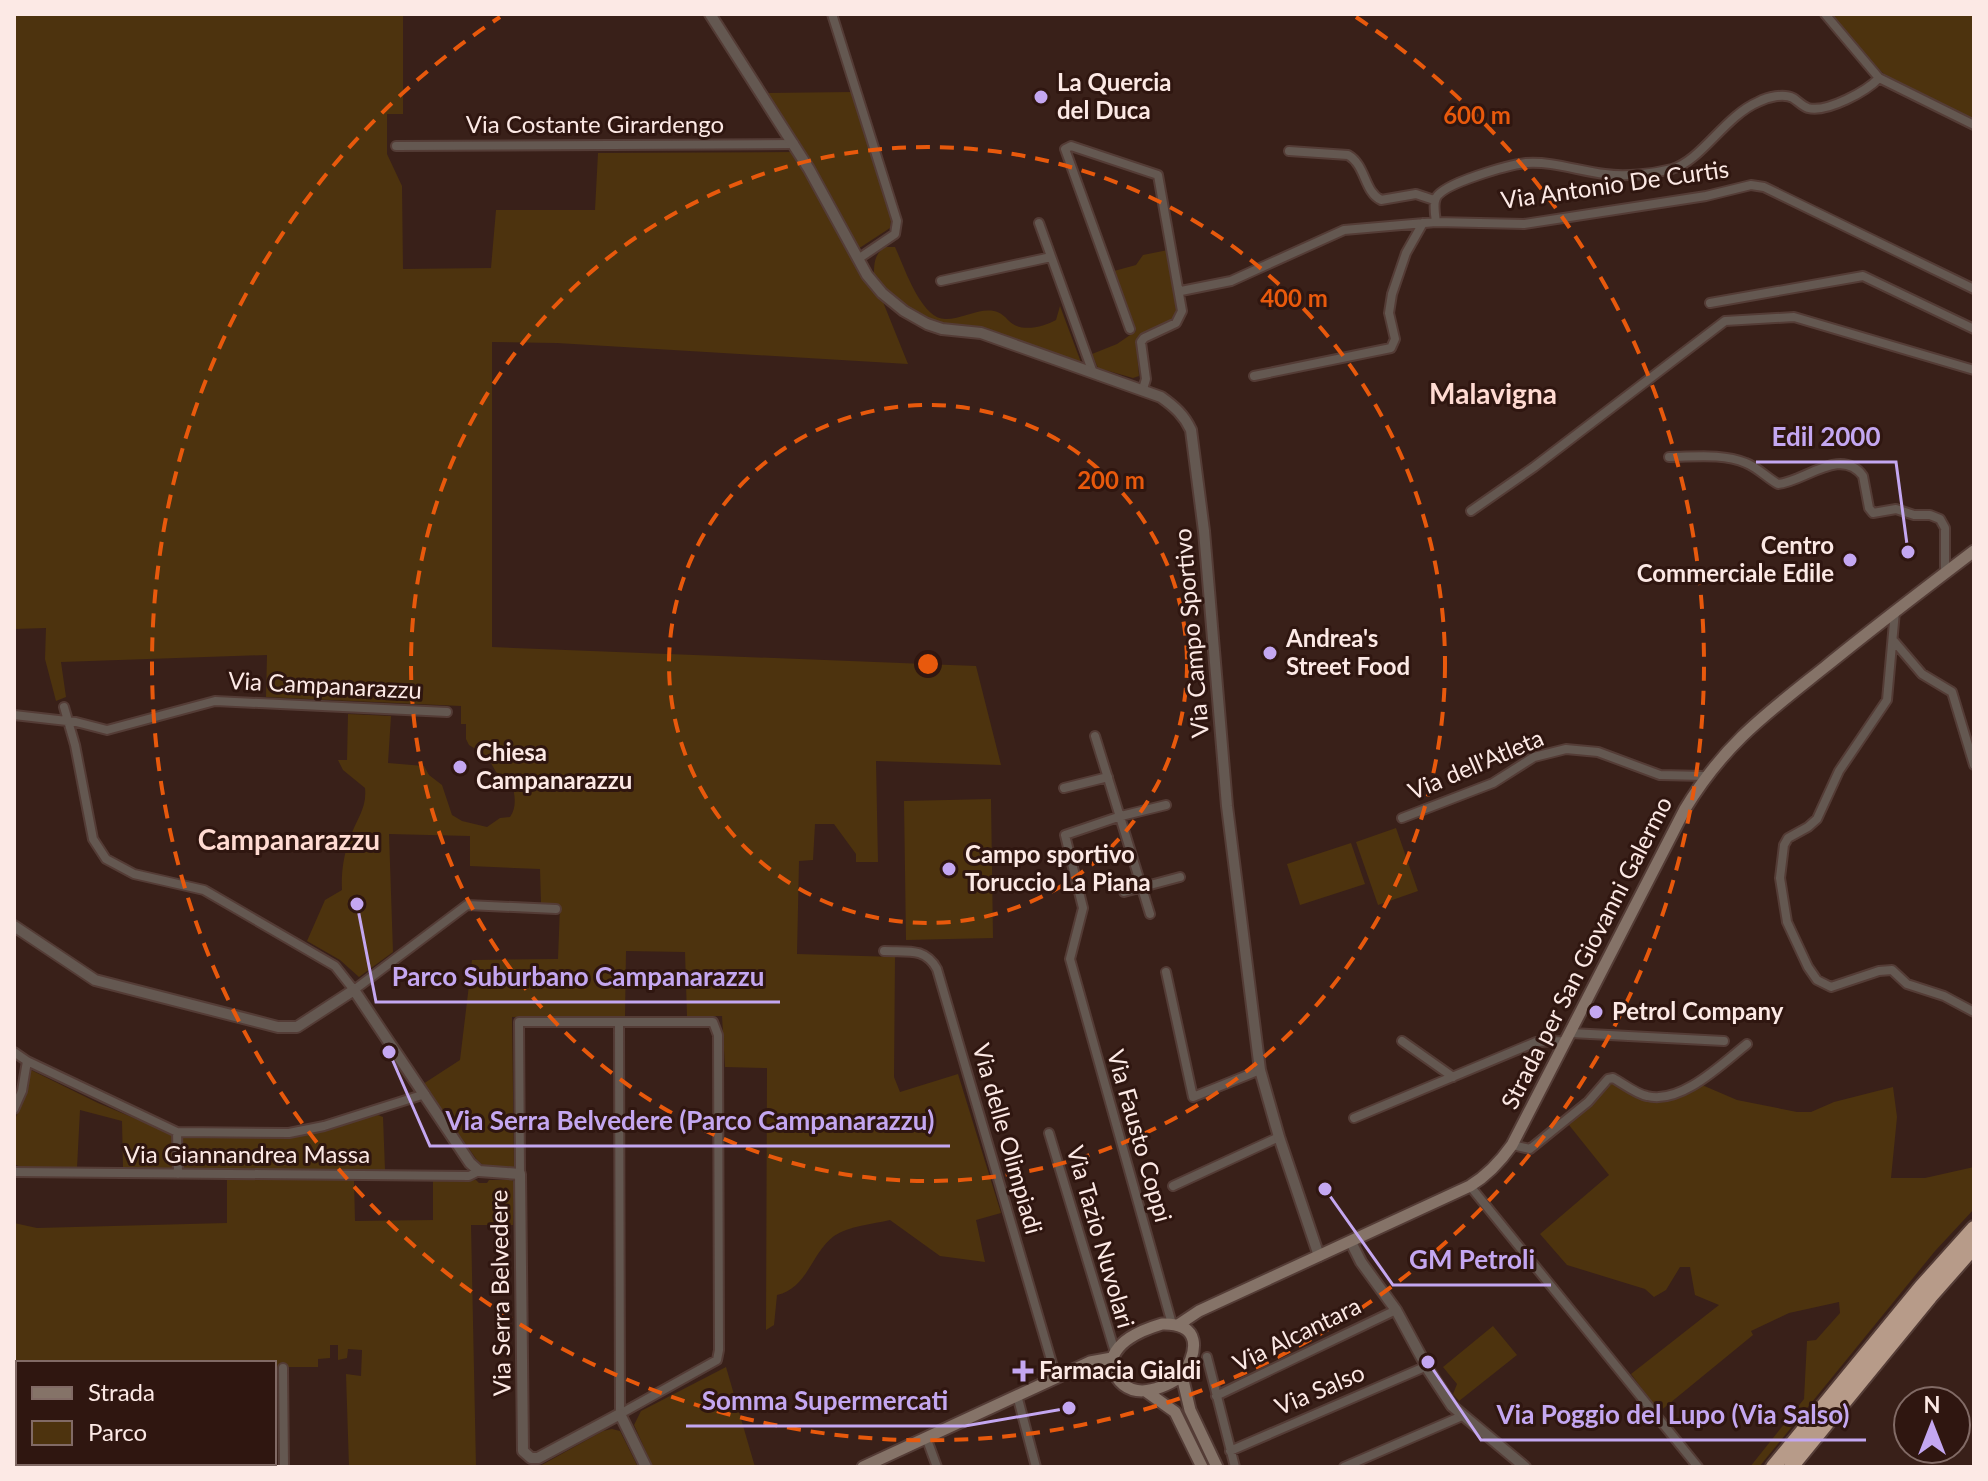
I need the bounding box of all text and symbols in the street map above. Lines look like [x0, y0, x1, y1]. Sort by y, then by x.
place label: La Quercia del Duca [1057, 67, 1172, 124]
marker: La Quercia del Duca [1032, 88, 1050, 106]
text: 600 m [1443, 100, 1511, 129]
street label: Via Costante Girardengo [466, 109, 724, 138]
street label: Via Antonio De Curtis [1499, 153, 1731, 214]
text: 400 m [1260, 283, 1328, 312]
district label: Malavigna [1429, 376, 1557, 410]
callout: Edil 2000 [1756, 412, 1896, 462]
text: Edil 2000 [1772, 420, 1880, 452]
text: 200 m [1077, 465, 1145, 494]
street label: Via Campo Sportivo [1167, 527, 1214, 739]
place label: Centro Commerciale Edile [1637, 530, 1834, 587]
marker: Centro Commerciale Edile [1841, 551, 1859, 569]
place label: Andrea's Street Food [1285, 623, 1410, 680]
marker: Andrea's Street Food [1261, 644, 1279, 662]
centre of rings [914, 650, 942, 678]
street label: Via Campanarazzu [227, 665, 423, 704]
street label: Via dell'Atleta [1403, 722, 1547, 805]
place label: Chiesa Campanarazzu [476, 737, 632, 794]
marker: Chiesa Campanarazzu [451, 758, 469, 776]
street label: Strada per San Giovanni Galermo [1494, 791, 1677, 1113]
district label: Campanarazzu [198, 822, 380, 856]
place label: Campo sportivo Toruccio La Piana [965, 839, 1151, 896]
marker: Campo sportivo Toruccio La Piana [940, 860, 958, 878]
callout: Parco Suburbano Campanarazzu [376, 952, 780, 1002]
text: Parco Suburbano Campanarazzu [392, 960, 764, 992]
place label: Petrol Company [1612, 996, 1784, 1025]
marker: Petrol Company [1587, 1003, 1605, 1021]
street label: Via delle Olimpiadi [967, 1040, 1050, 1237]
street label: Via Fausto Coppi [1102, 1046, 1179, 1225]
callout: Via Serra Belvedere (Parco Campanarazzu) [430, 1096, 950, 1146]
text: Via Serra Belvedere (Parco Campanarazzu) [445, 1104, 934, 1136]
street label: Via Giannandrea Massa [124, 1139, 370, 1168]
street label: Via Tazio Nuvolari [1062, 1142, 1141, 1331]
street label: Via Serra Belvedere [483, 1190, 516, 1397]
callout: GM Petroli [1393, 1235, 1551, 1285]
text: GM Petroli [1409, 1243, 1535, 1275]
street label: Via Alcantara [1228, 1290, 1365, 1377]
place label: Farmacia Gialdi [1039, 1355, 1201, 1384]
street label: Via Salso [1270, 1357, 1369, 1420]
legend [16, 1361, 276, 1465]
marker: Farmacia Gialdi [1014, 1362, 1032, 1380]
callout: Somma Supermercati [686, 1376, 965, 1426]
text: Strada [88, 1377, 155, 1406]
text: Somma Supermercati [702, 1384, 948, 1416]
north arrow [1892, 1385, 1972, 1465]
callout: Via Poggio del Lupo (Via Salso) [1481, 1390, 1866, 1440]
text: N [1924, 1391, 1940, 1418]
text: Via Poggio del Lupo (Via Salso) [1496, 1398, 1849, 1430]
text: Parco [88, 1417, 147, 1446]

